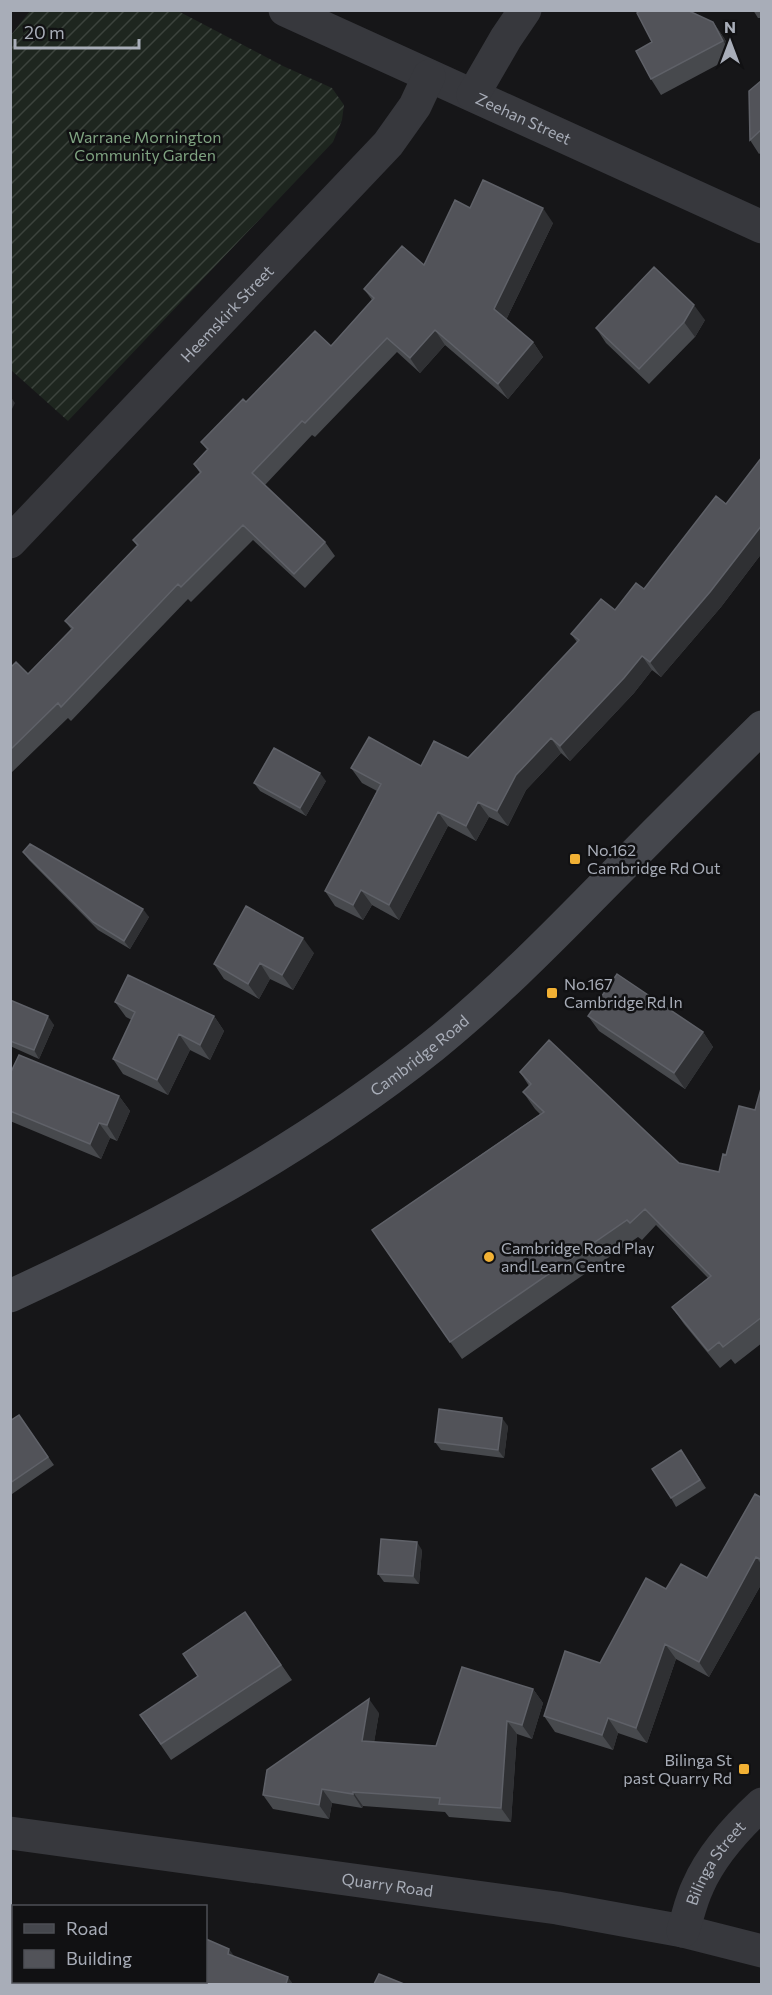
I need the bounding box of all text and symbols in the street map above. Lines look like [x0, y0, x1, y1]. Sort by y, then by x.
scale bar [15, 12, 140, 50]
north arrow [700, 12, 760, 72]
text: N [724, 17, 736, 36]
text: 20 m [24, 21, 65, 43]
street label: Zeehan Street [473, 88, 575, 148]
park label: Warrane Mornington Community Garden [68, 127, 222, 164]
street label: Heemskirk Street [176, 261, 277, 366]
place label: No.162 Cambridge Rd Out [587, 840, 721, 877]
marker: No.162 Cambridge Rd Out [568, 852, 582, 866]
place label: No.167 Cambridge Rd In [564, 974, 683, 1011]
marker: No.167 Cambridge Rd In [545, 986, 559, 1000]
street label: Cambridge Road [366, 1010, 472, 1099]
place label: Cambridge Road Play and Learn Centre [501, 1238, 655, 1275]
marker: Cambridge Road Play and Learn Centre [482, 1250, 496, 1264]
place label: Bilinga St past Quarry Rd [623, 1750, 732, 1787]
marker: Bilinga St past Quarry Rd [737, 1762, 751, 1776]
street label: Bilinga Street [681, 1816, 749, 1908]
street label: Quarry Road [341, 1869, 434, 1900]
legend [12, 1905, 207, 1983]
text: Road [66, 1917, 108, 1939]
text: Building [66, 1947, 132, 1969]

